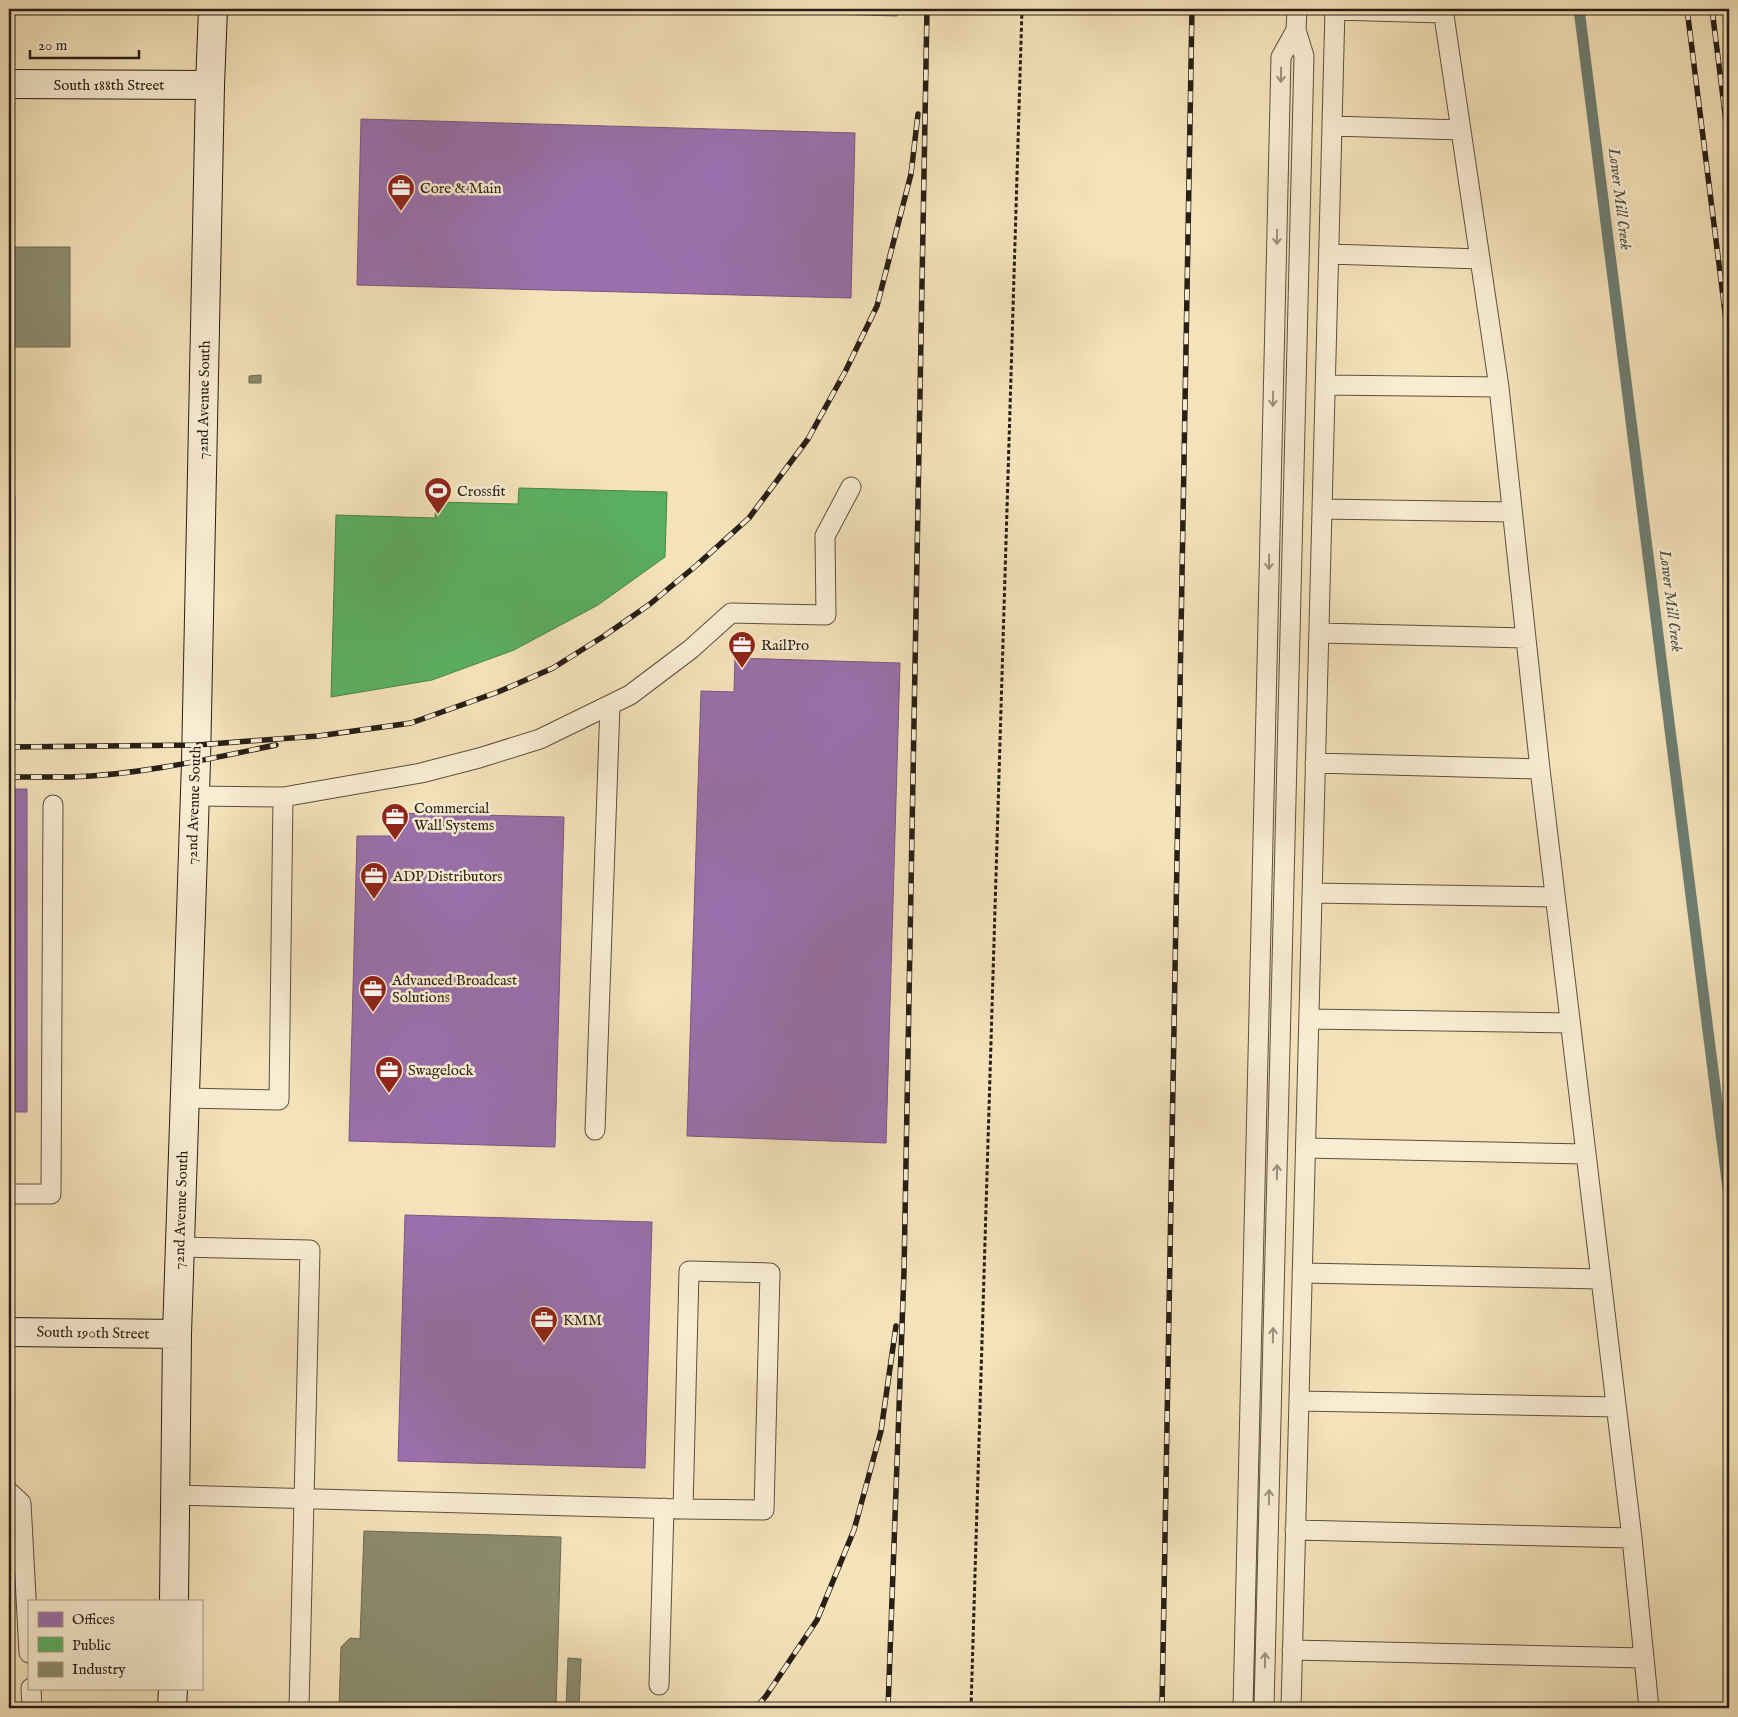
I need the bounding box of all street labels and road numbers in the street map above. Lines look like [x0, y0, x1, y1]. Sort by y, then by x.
street label: South 188th Street [54, 76, 164, 95]
street label: 72nd Avenue South [193, 340, 215, 460]
street label: 72nd Avenue South [182, 745, 206, 865]
street label: 72nd Avenue South [169, 1150, 193, 1270]
street label: South 190th Street [36, 1323, 150, 1343]

